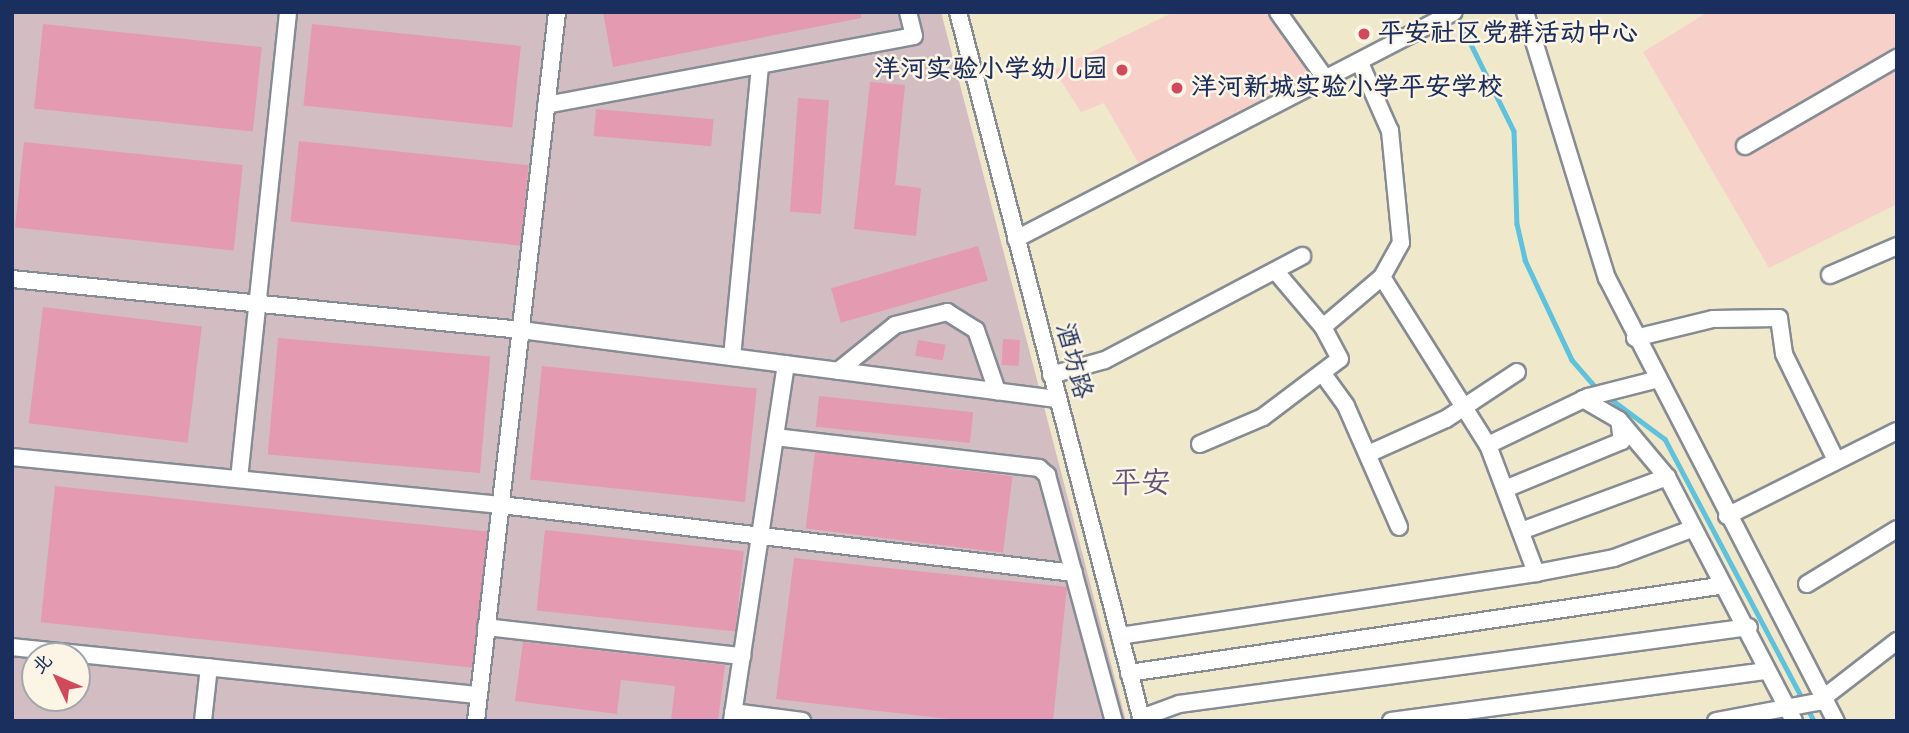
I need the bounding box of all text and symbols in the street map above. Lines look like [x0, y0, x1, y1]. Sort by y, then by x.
place label: 平安社区党群活动中心 [1378, 18, 1638, 50]
marker: 平安社区党群活动中心 [1356, 26, 1372, 42]
place label: 洋河实验小学幼儿园 [874, 54, 1108, 86]
marker: 洋河实验小学幼儿园 [1114, 62, 1130, 78]
place label: 洋河新城实验小学平安学校 [1191, 72, 1503, 104]
marker: 洋河新城实验小学平安学校 [1169, 80, 1185, 96]
street label: 酒坊路 [1048, 319, 1098, 403]
district label: 平安 [1111, 465, 1171, 501]
north arrow [21, 642, 91, 712]
text: 北 [28, 649, 57, 678]

